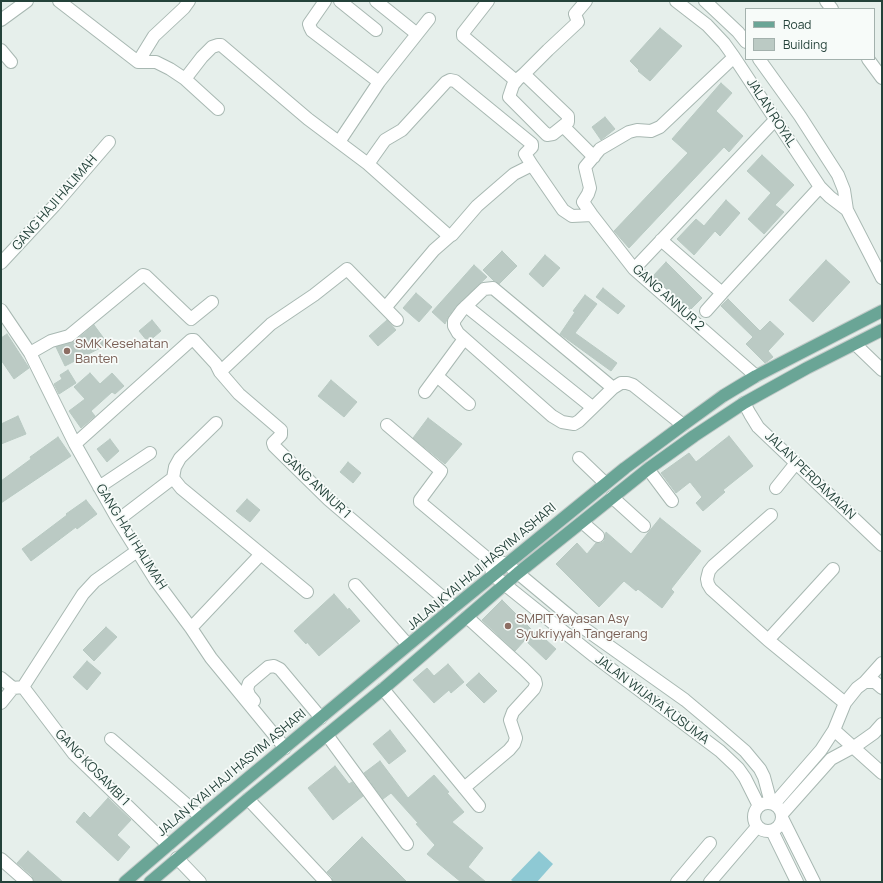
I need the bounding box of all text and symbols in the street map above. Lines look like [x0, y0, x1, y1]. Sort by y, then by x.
legend [745, 8, 875, 60]
text: Road [783, 16, 811, 33]
text: Building [783, 36, 827, 53]
street label: JALAN ROYAL [743, 76, 799, 150]
street label: GANG HAJI HALIMAH [9, 152, 101, 254]
street label: GANG ANNUR 2 [629, 262, 707, 334]
place label: SMK Kesehatan Banten [75, 336, 169, 367]
marker: SMK Kesehatan Banten [62, 346, 72, 356]
street label: JALAN PERDAMAIAN [761, 429, 859, 523]
street label: GANG ANNUR 1 [278, 450, 354, 522]
street label: GANG HAJI HALIMAH [92, 481, 170, 593]
street label: JALAN KYAI HAJI HASYIM ASHARI [404, 500, 560, 634]
place label: SMPIT Yayasan Asy Syukriyyah Tangerang [516, 611, 648, 642]
marker: SMPIT Yayasan Asy Syukriyyah Tangerang [503, 621, 513, 631]
street label: JALAN WIJAYA KUSUMA [592, 652, 712, 748]
street label: JALAN KYAI HAJI HASYIM ASHARI [154, 706, 310, 840]
street label: GANG KOSAMBI 1 [52, 726, 132, 810]

